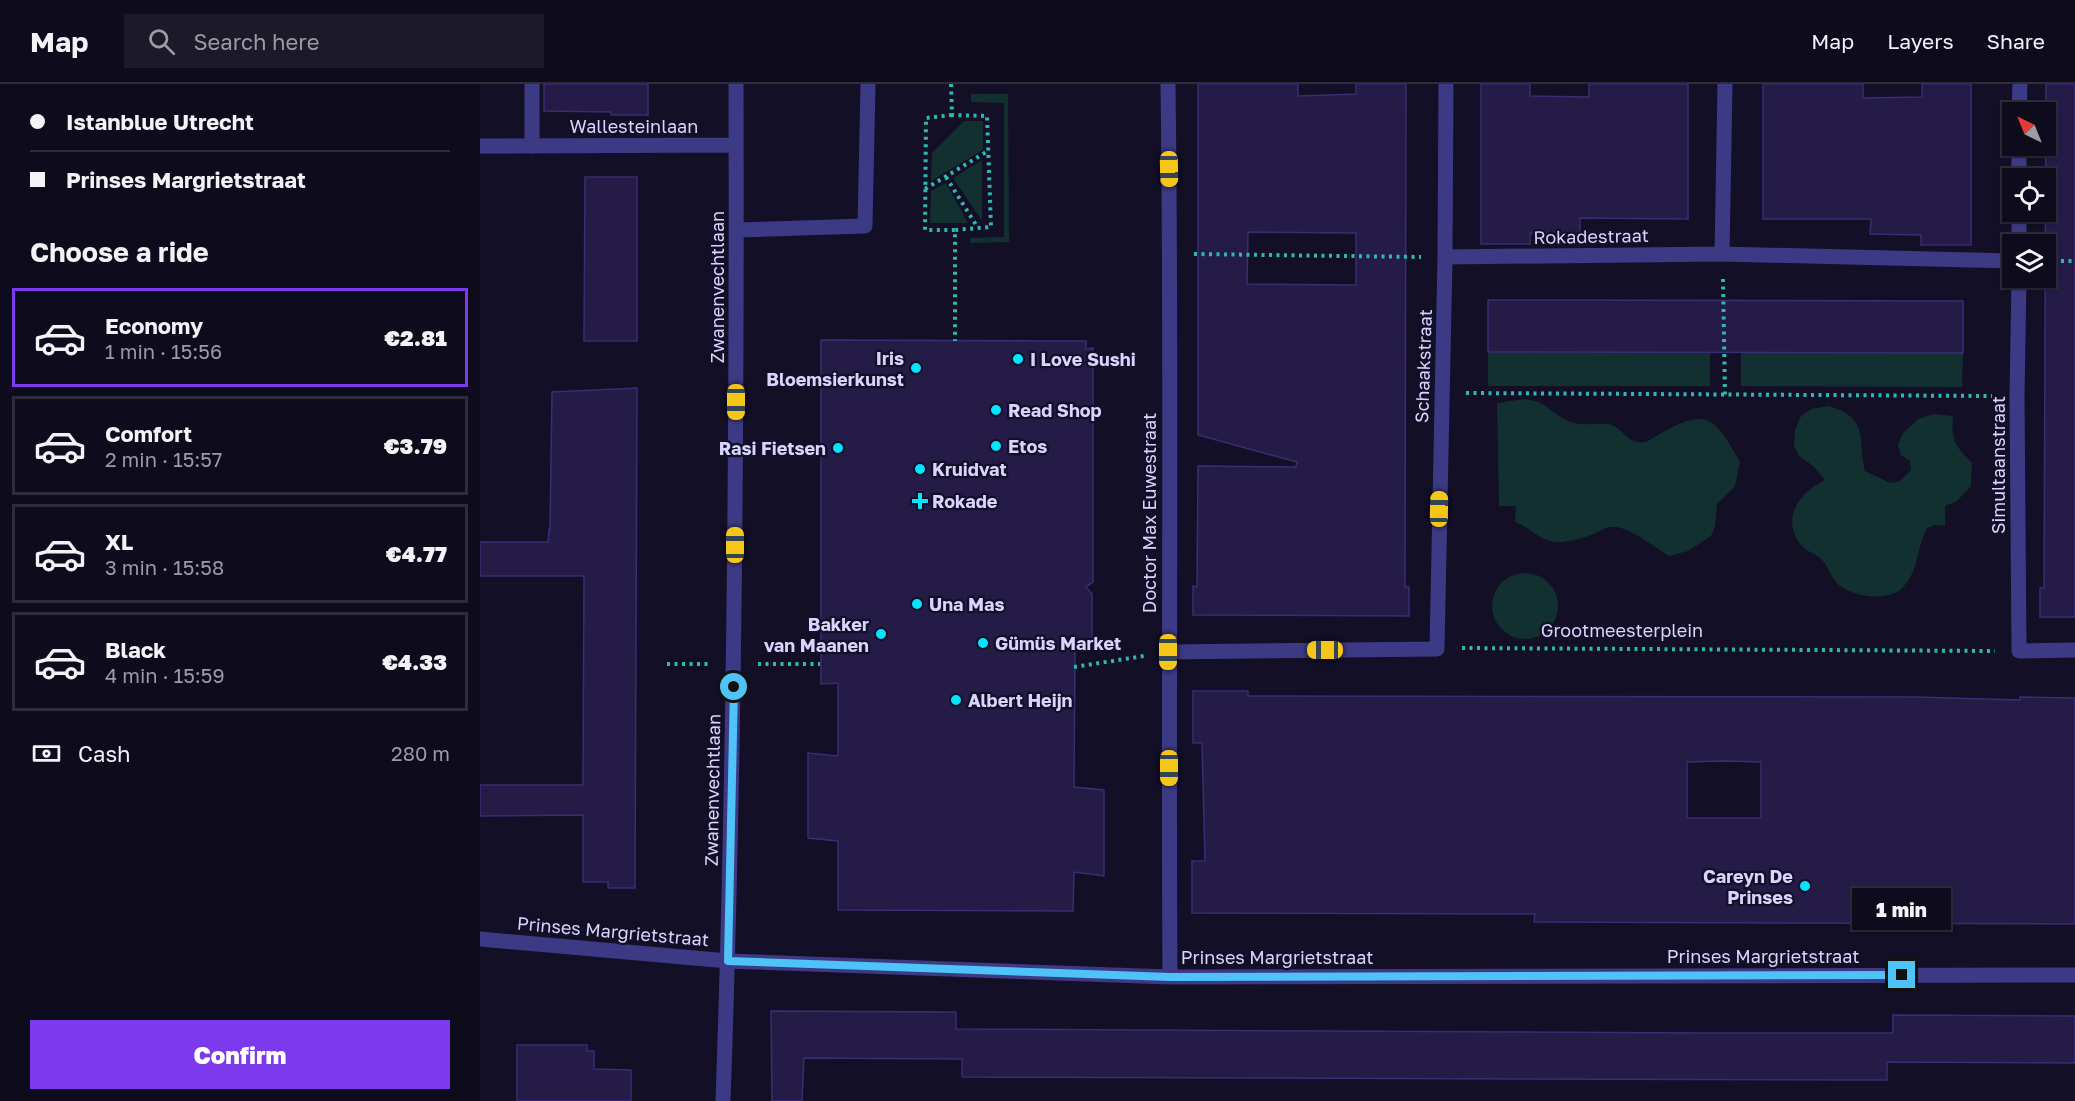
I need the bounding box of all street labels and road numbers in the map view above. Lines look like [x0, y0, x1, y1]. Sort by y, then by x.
street label: Wallesteinlaan [570, 115, 698, 137]
street label: Zwanenvechtlaan [706, 211, 728, 363]
street label: Rokadestraat [1533, 224, 1649, 248]
street label: Schaakstraat [1410, 309, 1436, 423]
street label: Simultaanstraat [1987, 396, 2009, 534]
street label: Doctor Max Euwestraat [1138, 413, 1160, 613]
street label: Grootmeesterplein [1541, 619, 1703, 641]
street label: Zwanenvechtlaan [700, 714, 724, 866]
street label: Prinses Margrietstraat [516, 912, 710, 950]
street label: Prinses Margrietstraat [1667, 945, 1859, 967]
street label: Prinses Margrietstraat [1181, 946, 1373, 968]

